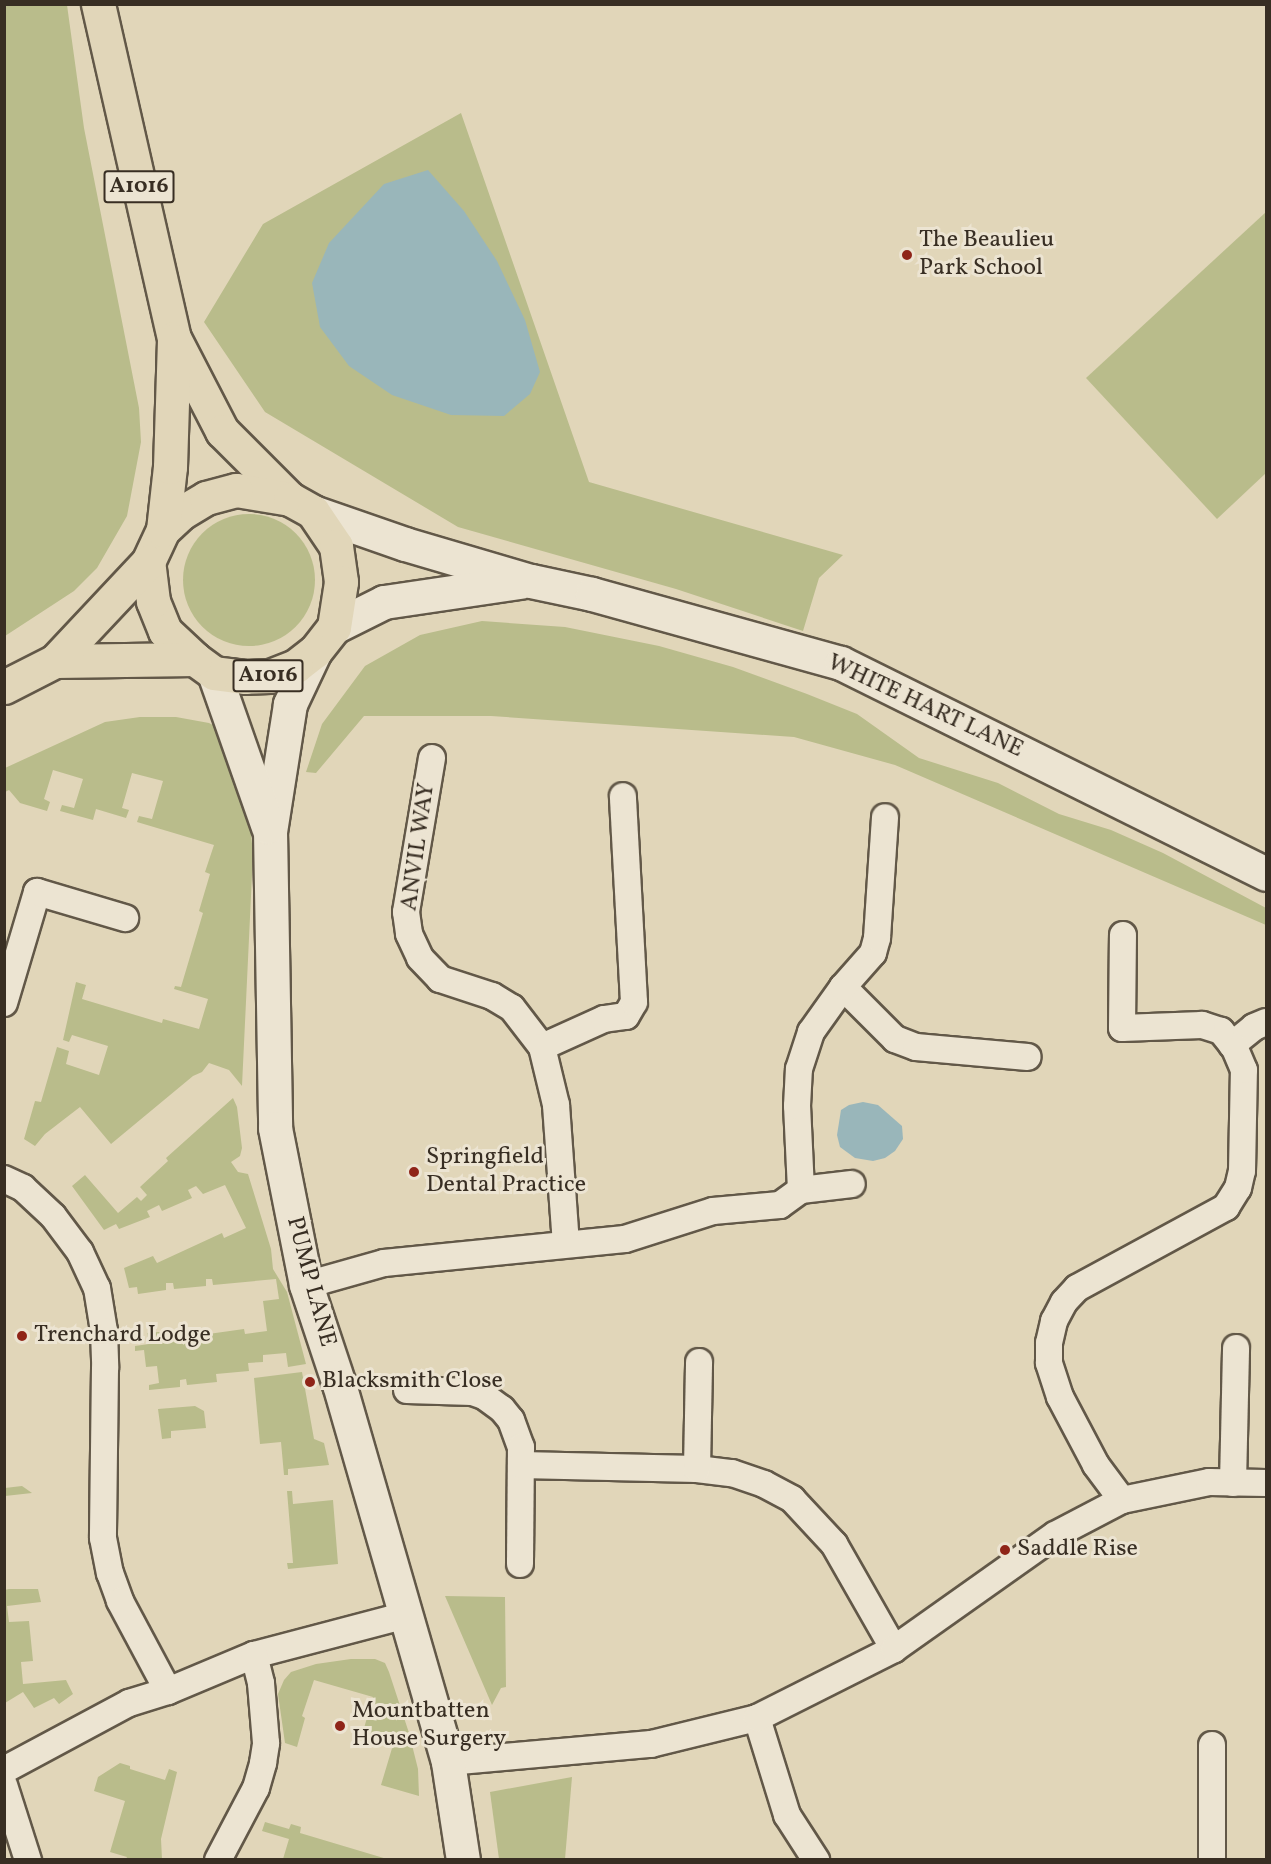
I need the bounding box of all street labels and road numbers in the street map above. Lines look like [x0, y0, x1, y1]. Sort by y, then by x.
road number: A1016 [103, 168, 175, 206]
street label: WHITE HART LANE [822, 649, 1028, 765]
road number: A1016 [232, 657, 304, 695]
street label: ANVIL WAY [396, 781, 442, 913]
street label: PUMP LANE [279, 1214, 341, 1350]

